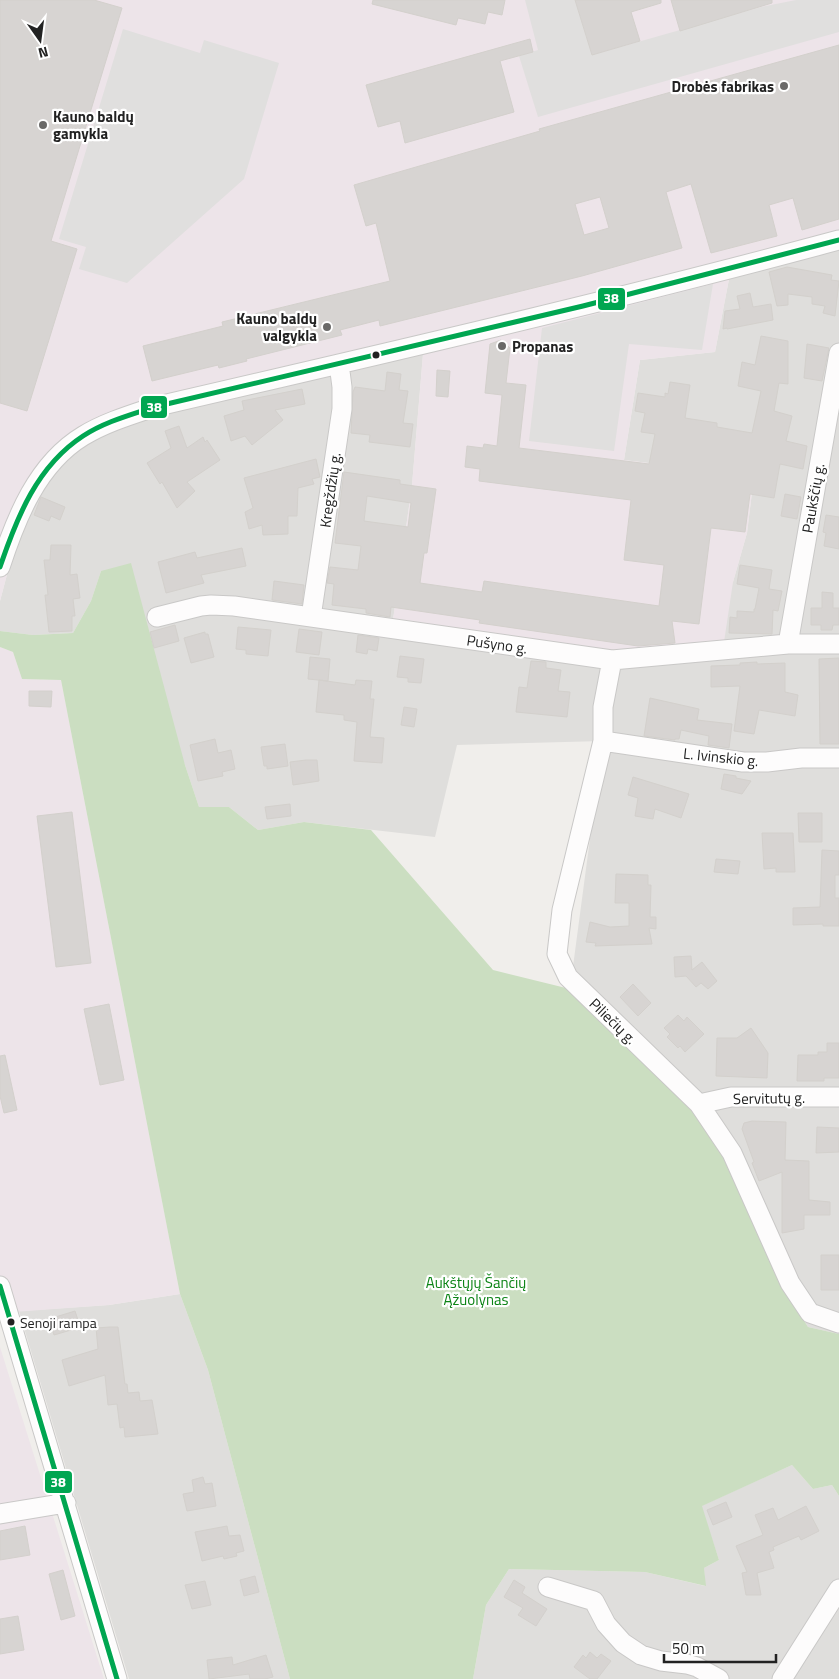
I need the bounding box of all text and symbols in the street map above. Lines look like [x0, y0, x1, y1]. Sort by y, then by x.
north arrow [15, 15, 65, 65]
text: N [36, 42, 51, 64]
place label: Drobės fabrikas [672, 75, 774, 98]
marker: Drobės fabrikas [778, 80, 790, 92]
place label: Kauno baldų gamykla [53, 105, 134, 145]
marker: Kauno baldų gamykla [37, 119, 49, 131]
line badge: 38 [597, 287, 626, 311]
text: 38 [603, 287, 619, 308]
place label: Kauno baldų valgykla [236, 307, 317, 347]
marker: Kauno baldų valgykla [321, 321, 333, 333]
place label: Propanas [512, 335, 573, 358]
marker: Propanas [496, 340, 508, 352]
unlabelled marker [371, 350, 381, 360]
line badge: 38 [140, 395, 168, 419]
text: 38 [146, 396, 162, 417]
street label: Kregždžių g. [313, 451, 347, 529]
street label: Paukščių g. [796, 461, 830, 535]
street label: Pušyno g. [465, 628, 529, 660]
street label: L. Ivinskio g. [682, 742, 760, 772]
street label: Piliečių g. [584, 992, 642, 1050]
street label: Servitutų g. [733, 1086, 805, 1110]
park label: Aukštųjų Šančių Ąžuolynas [426, 1271, 526, 1311]
place label: Senoji rampa [20, 1312, 97, 1333]
marker: Senoji rampa [6, 1317, 16, 1327]
line badge: 38 [44, 1470, 73, 1494]
text: 38 [50, 1471, 66, 1492]
scale bar [664, 1632, 776, 1664]
text: 50 m [672, 1637, 705, 1660]

